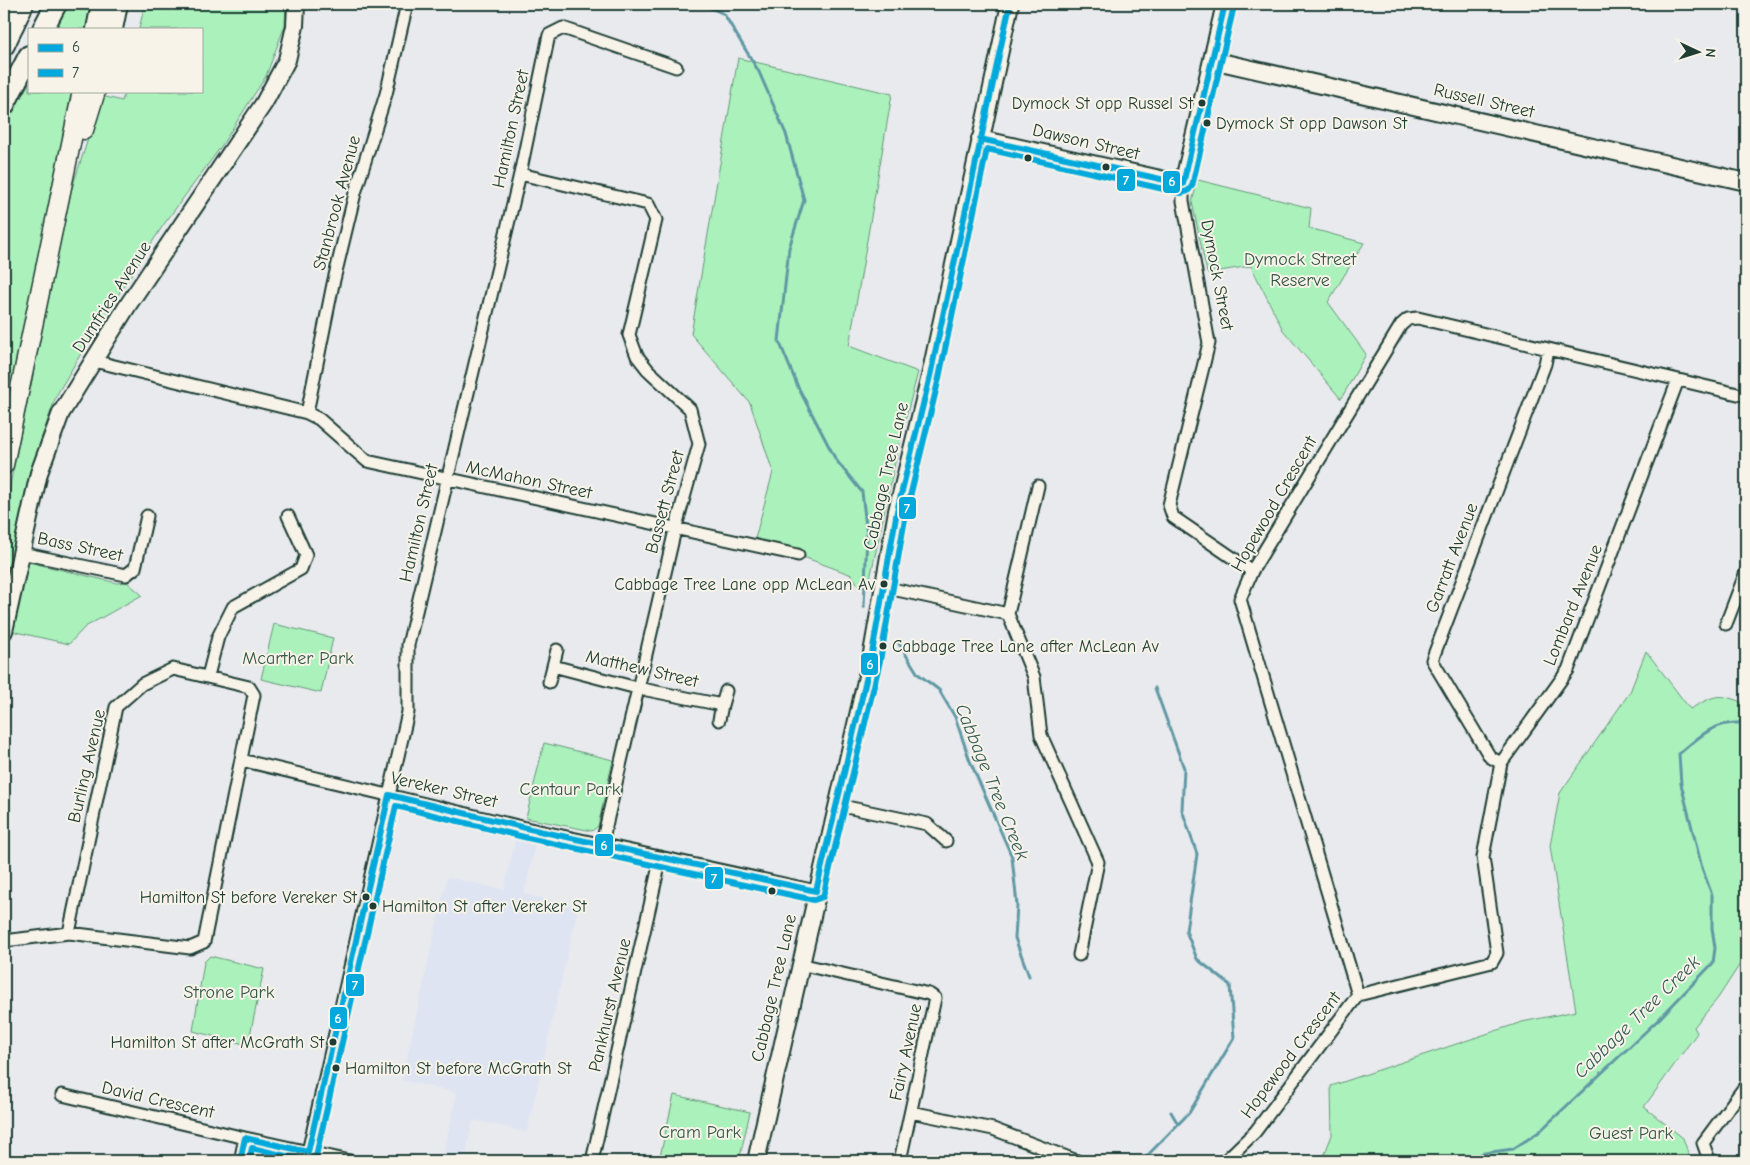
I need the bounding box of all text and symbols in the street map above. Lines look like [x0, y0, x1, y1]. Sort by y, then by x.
legend [28, 28, 202, 92]
north arrow [1672, 28, 1722, 78]
text: 6 [72, 38, 80, 56]
text: N [1702, 48, 1719, 58]
text: 7 [72, 64, 79, 82]
street label: Hamilton Street [488, 67, 534, 190]
street label: Russell Street [1432, 79, 1537, 123]
place label: Dymock St opp Russel St [1012, 94, 1194, 113]
marker: Dymock St opp Russel St [1197, 98, 1207, 108]
place label: Dymock St opp Dawson St [1216, 114, 1408, 133]
marker: Dymock St opp Dawson St [1202, 118, 1212, 128]
street label: Dawson Street [1030, 119, 1142, 165]
street label: Stanbrook Avenue [309, 133, 365, 273]
unlabelled marker [1023, 153, 1033, 163]
unlabelled marker [1101, 162, 1111, 172]
line badge: 7 [1116, 168, 1136, 192]
line badge: 6 [1162, 170, 1181, 194]
text: 7 [1123, 172, 1130, 189]
text: 6 [1168, 173, 1176, 190]
street label: Dymock Street [1196, 218, 1238, 333]
street label: Dumfries Avenue [68, 237, 156, 357]
park label: Dymock Street Reserve [1244, 249, 1357, 291]
street label: Cabbage Tree Lane [859, 400, 913, 552]
street label: Hopewood Crescent [1227, 432, 1322, 576]
street label: Bassett Street [641, 447, 689, 556]
street label: McMahon Street [464, 456, 595, 504]
street label: Hamilton Street [395, 461, 443, 584]
line badge: 7 [898, 496, 917, 520]
text: 7 [904, 500, 911, 517]
street label: Garratt Avenue [1421, 500, 1483, 616]
street label: Bass Street [36, 528, 125, 566]
street label: Lombard Avenue [1539, 541, 1607, 669]
place label: Cabbage Tree Lane opp McLean Av [614, 575, 876, 594]
marker: Cabbage Tree Lane opp McLean Av [879, 579, 889, 589]
place label: Cabbage Tree Lane after McLean Av [892, 637, 1160, 656]
marker: Cabbage Tree Lane after McLean Av [878, 641, 888, 651]
street label: Matthew Street [584, 646, 701, 692]
park label: Mcarther Park [242, 648, 354, 669]
line badge: 6 [860, 652, 879, 676]
text: 6 [866, 656, 874, 673]
water label: Cabbage Tree Creek [951, 701, 1034, 864]
street label: Burling Avenue [64, 707, 110, 825]
street label: Vereker Street [389, 768, 500, 813]
park label: Centaur Park [520, 779, 621, 800]
line badge: 6 [594, 833, 614, 857]
text: 6 [600, 837, 608, 854]
line badge: 7 [704, 866, 724, 890]
text: 7 [711, 870, 718, 887]
unlabelled marker [767, 886, 777, 896]
place label: Hamilton St before Vereker St [140, 888, 358, 907]
marker: Hamilton St before Vereker St [361, 892, 371, 902]
place label: Hamilton St after Vereker St [382, 897, 588, 916]
marker: Hamilton St after Vereker St [368, 901, 378, 911]
street label: Cabbage Tree Lane [747, 912, 801, 1064]
street label: Pankhurst Avenue [584, 936, 636, 1074]
water label: Cabbage Tree Creek [1569, 951, 1705, 1083]
line badge: 7 [345, 973, 365, 997]
text: 7 [352, 977, 359, 994]
park label: Strone Park [184, 982, 275, 1003]
street label: Hopewood Crescent [1236, 987, 1346, 1123]
street label: Fairy Avenue [885, 1002, 927, 1102]
line badge: 6 [329, 1006, 348, 1030]
text: 6 [334, 1010, 342, 1027]
place label: Hamilton St after McGrath St [110, 1033, 325, 1052]
marker: Hamilton St after McGrath St [328, 1037, 338, 1047]
place label: Hamilton St before McGrath St [345, 1059, 573, 1078]
marker: Hamilton St before McGrath St [331, 1063, 341, 1073]
street label: David Crescent [100, 1077, 217, 1123]
park label: Cram Park [659, 1122, 742, 1143]
park label: Guest Park [1589, 1123, 1673, 1144]

